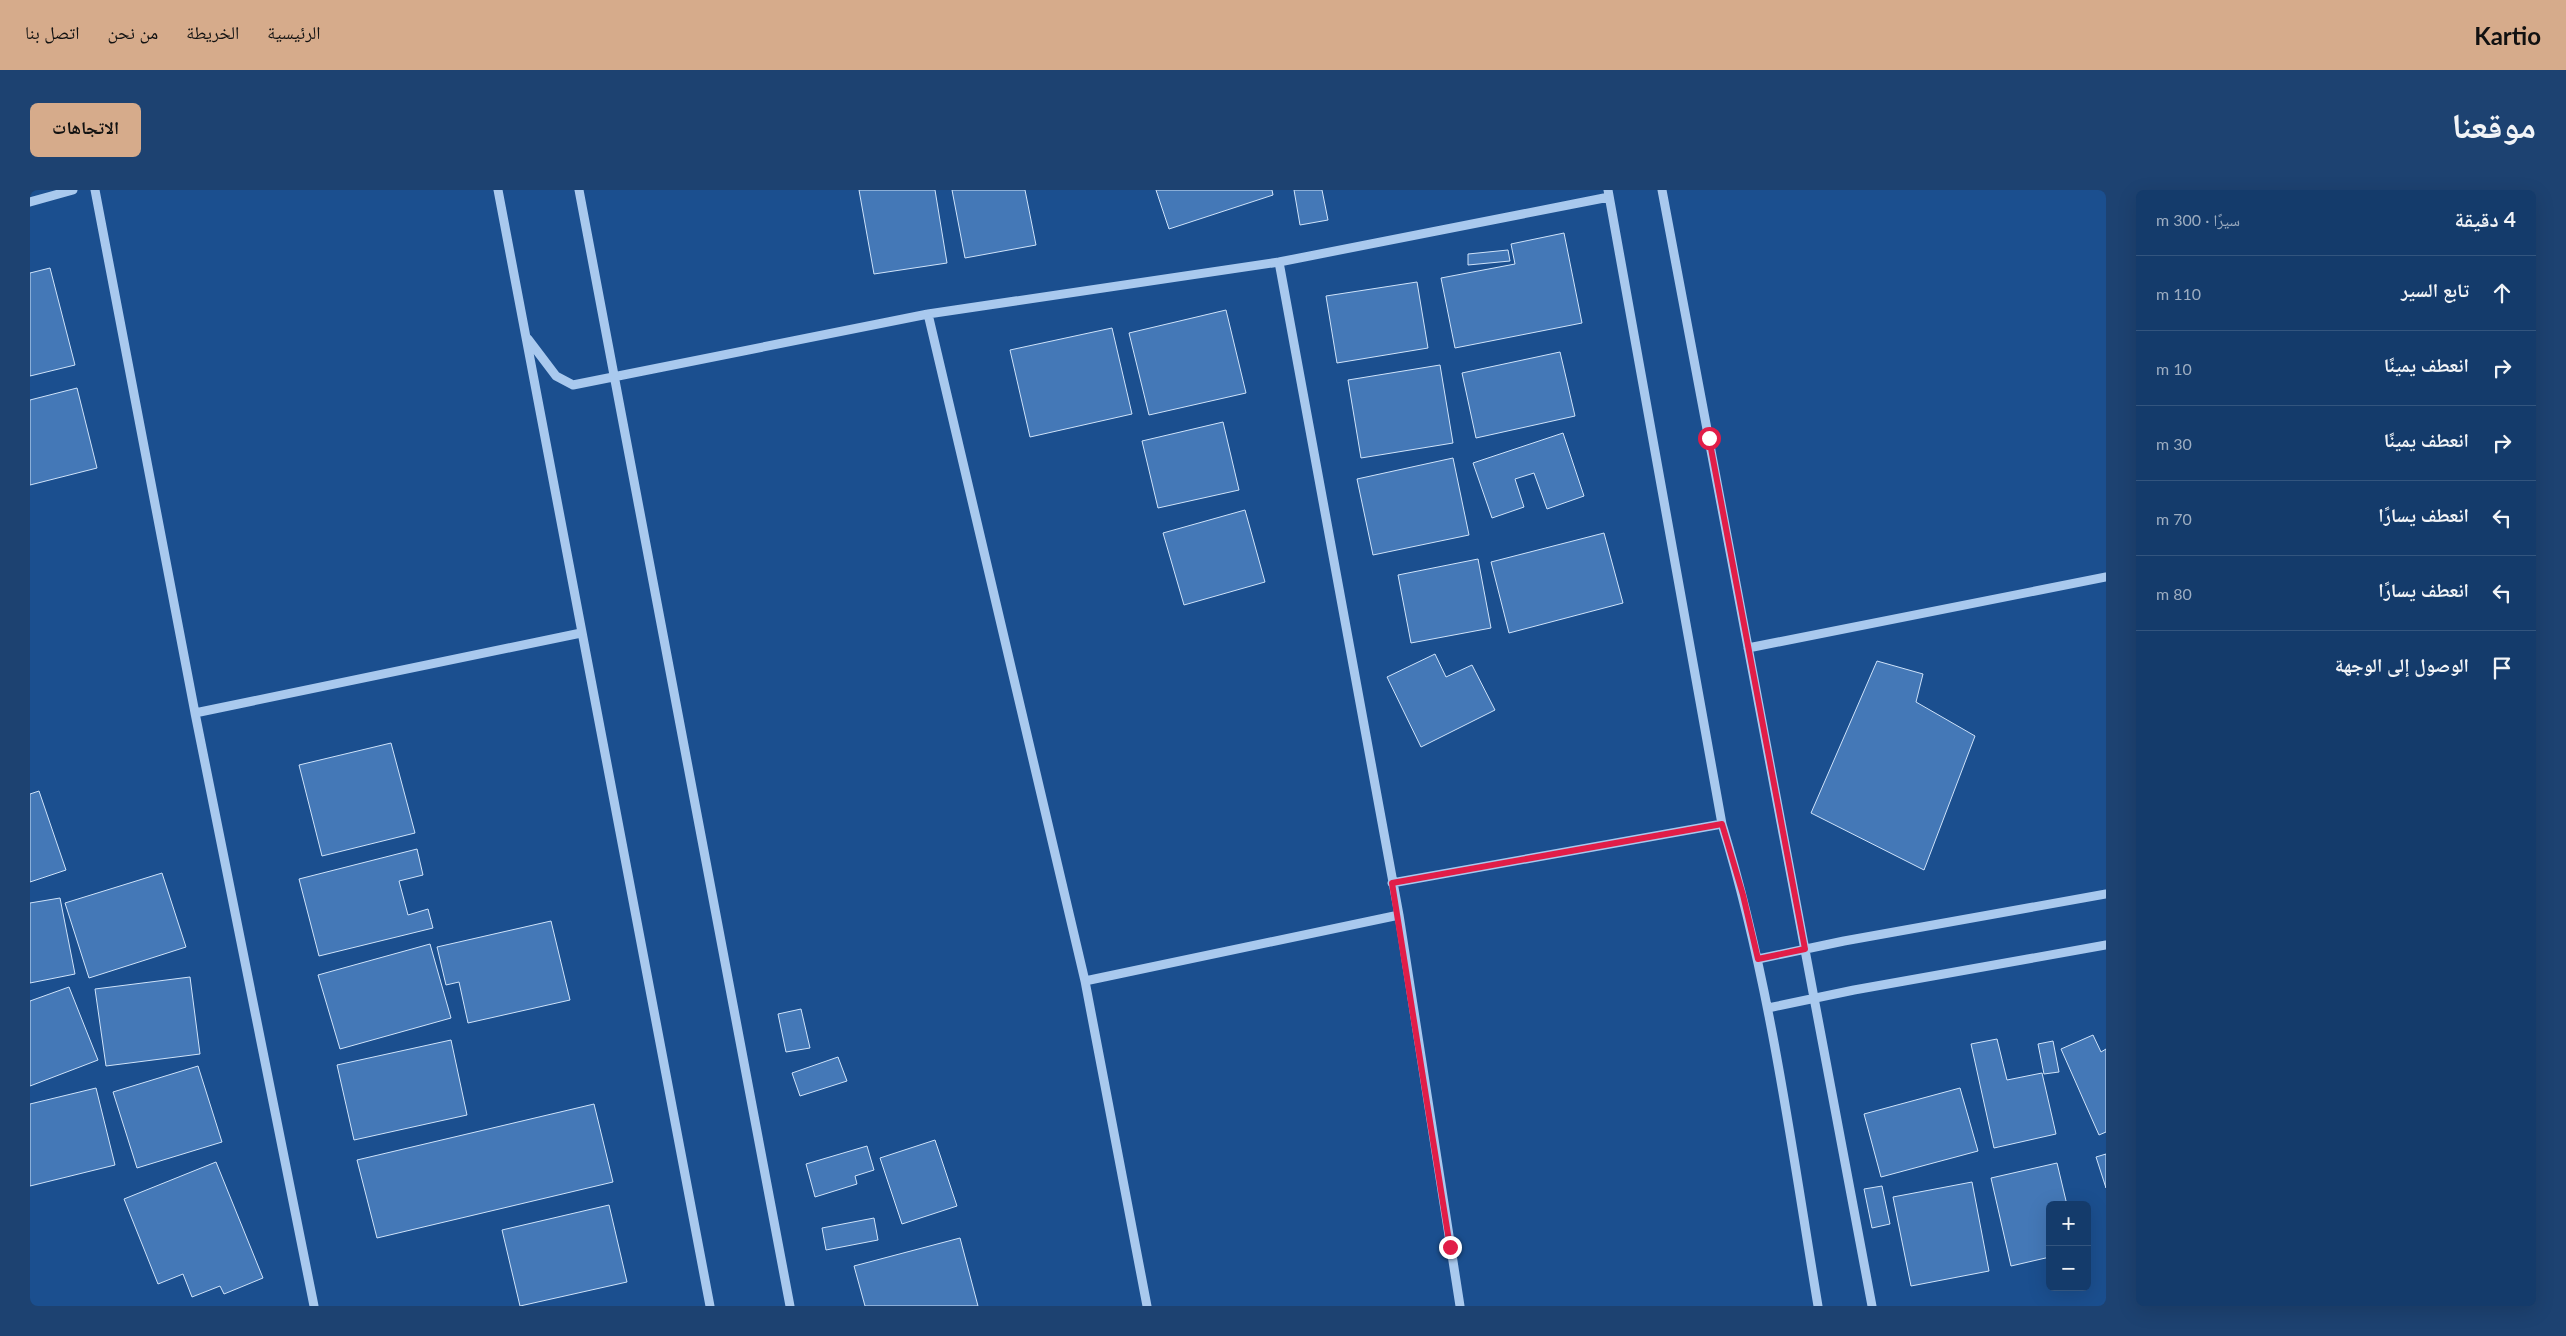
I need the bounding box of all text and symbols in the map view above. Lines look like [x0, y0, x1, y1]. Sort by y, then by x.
text: اتصل بنا [25, 21, 79, 43]
text: من نحن [107, 21, 158, 43]
text: الخريطة [186, 21, 239, 43]
text: الرئيسية [267, 21, 321, 43]
text: Kartio [2474, 21, 2541, 50]
button: الاتجاهات [30, 103, 141, 157]
text: موقعنا [2451, 103, 2536, 145]
text: 4 دقيقة [2455, 206, 2516, 231]
text: سيرًا · 300 m [2156, 210, 2240, 229]
text: تابع السير [2401, 278, 2469, 301]
icon: ahead [2488, 279, 2516, 307]
text: 110 m [2156, 284, 2201, 303]
text: انعطف يمينًا [2384, 353, 2469, 376]
icon: right [2488, 354, 2516, 382]
text: 10 m [2156, 359, 2192, 378]
route start [1698, 427, 1721, 450]
text: انعطف يمينًا [2384, 428, 2469, 451]
icon: right [2488, 429, 2516, 457]
text: 30 m [2156, 434, 2192, 453]
text: انعطف يسارًا [2378, 503, 2469, 526]
icon: left [2488, 504, 2516, 532]
text: 70 m [2156, 509, 2192, 528]
text: انعطف يسارًا [2378, 578, 2469, 601]
icon: left [2488, 579, 2516, 607]
text: 80 m [2156, 584, 2192, 603]
text: الوصول إلى الوجهة [2335, 653, 2469, 676]
icon: arrive [2488, 654, 2516, 682]
map controls [2046, 1201, 2091, 1291]
button: + [2046, 1201, 2091, 1246]
route end [1439, 1236, 1462, 1259]
button: − [2046, 1246, 2091, 1291]

